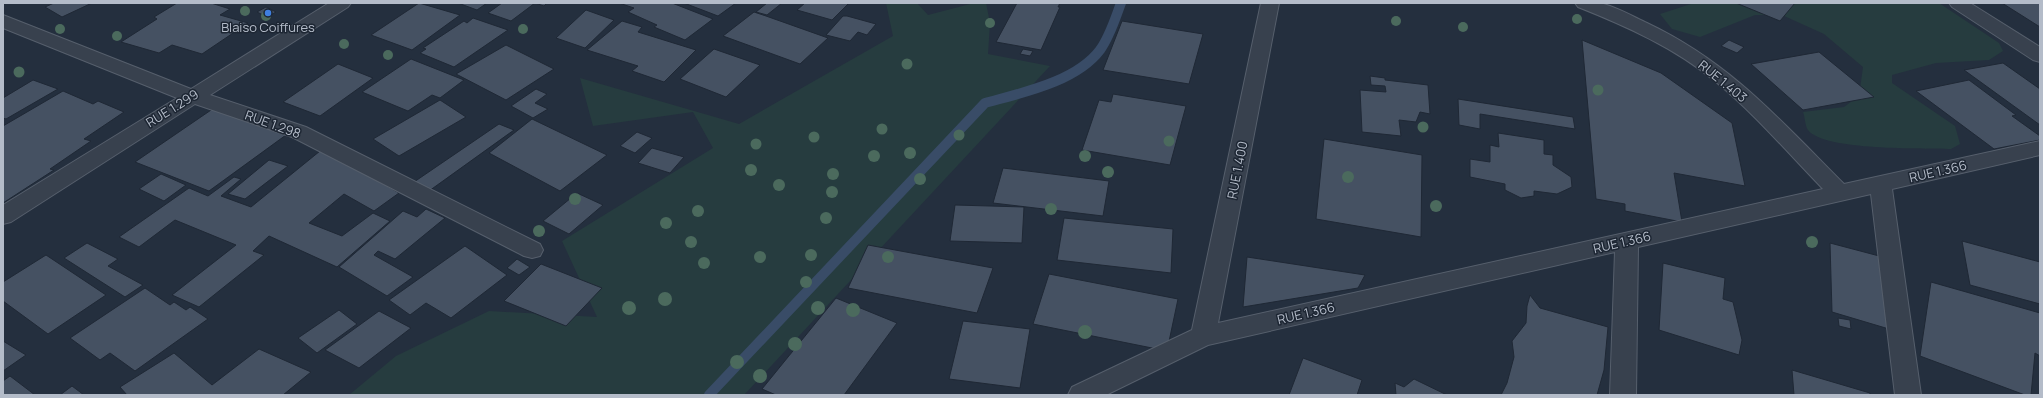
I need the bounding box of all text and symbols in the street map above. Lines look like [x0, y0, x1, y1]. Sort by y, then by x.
marker: Blaiso Coiffures [263, 8, 273, 18]
place label: Blaiso Coiffures [221, 18, 315, 36]
street label: RUE 1.403 [1695, 56, 1751, 106]
street label: RUE 1.299 [142, 85, 202, 131]
street label: RUE 1.298 [243, 106, 303, 142]
street label: RUE 1.400 [1223, 139, 1251, 201]
street label: RUE 1.366 [1907, 156, 1969, 186]
street label: RUE 1.366 [1591, 227, 1653, 257]
street label: RUE 1.366 [1275, 298, 1337, 328]

